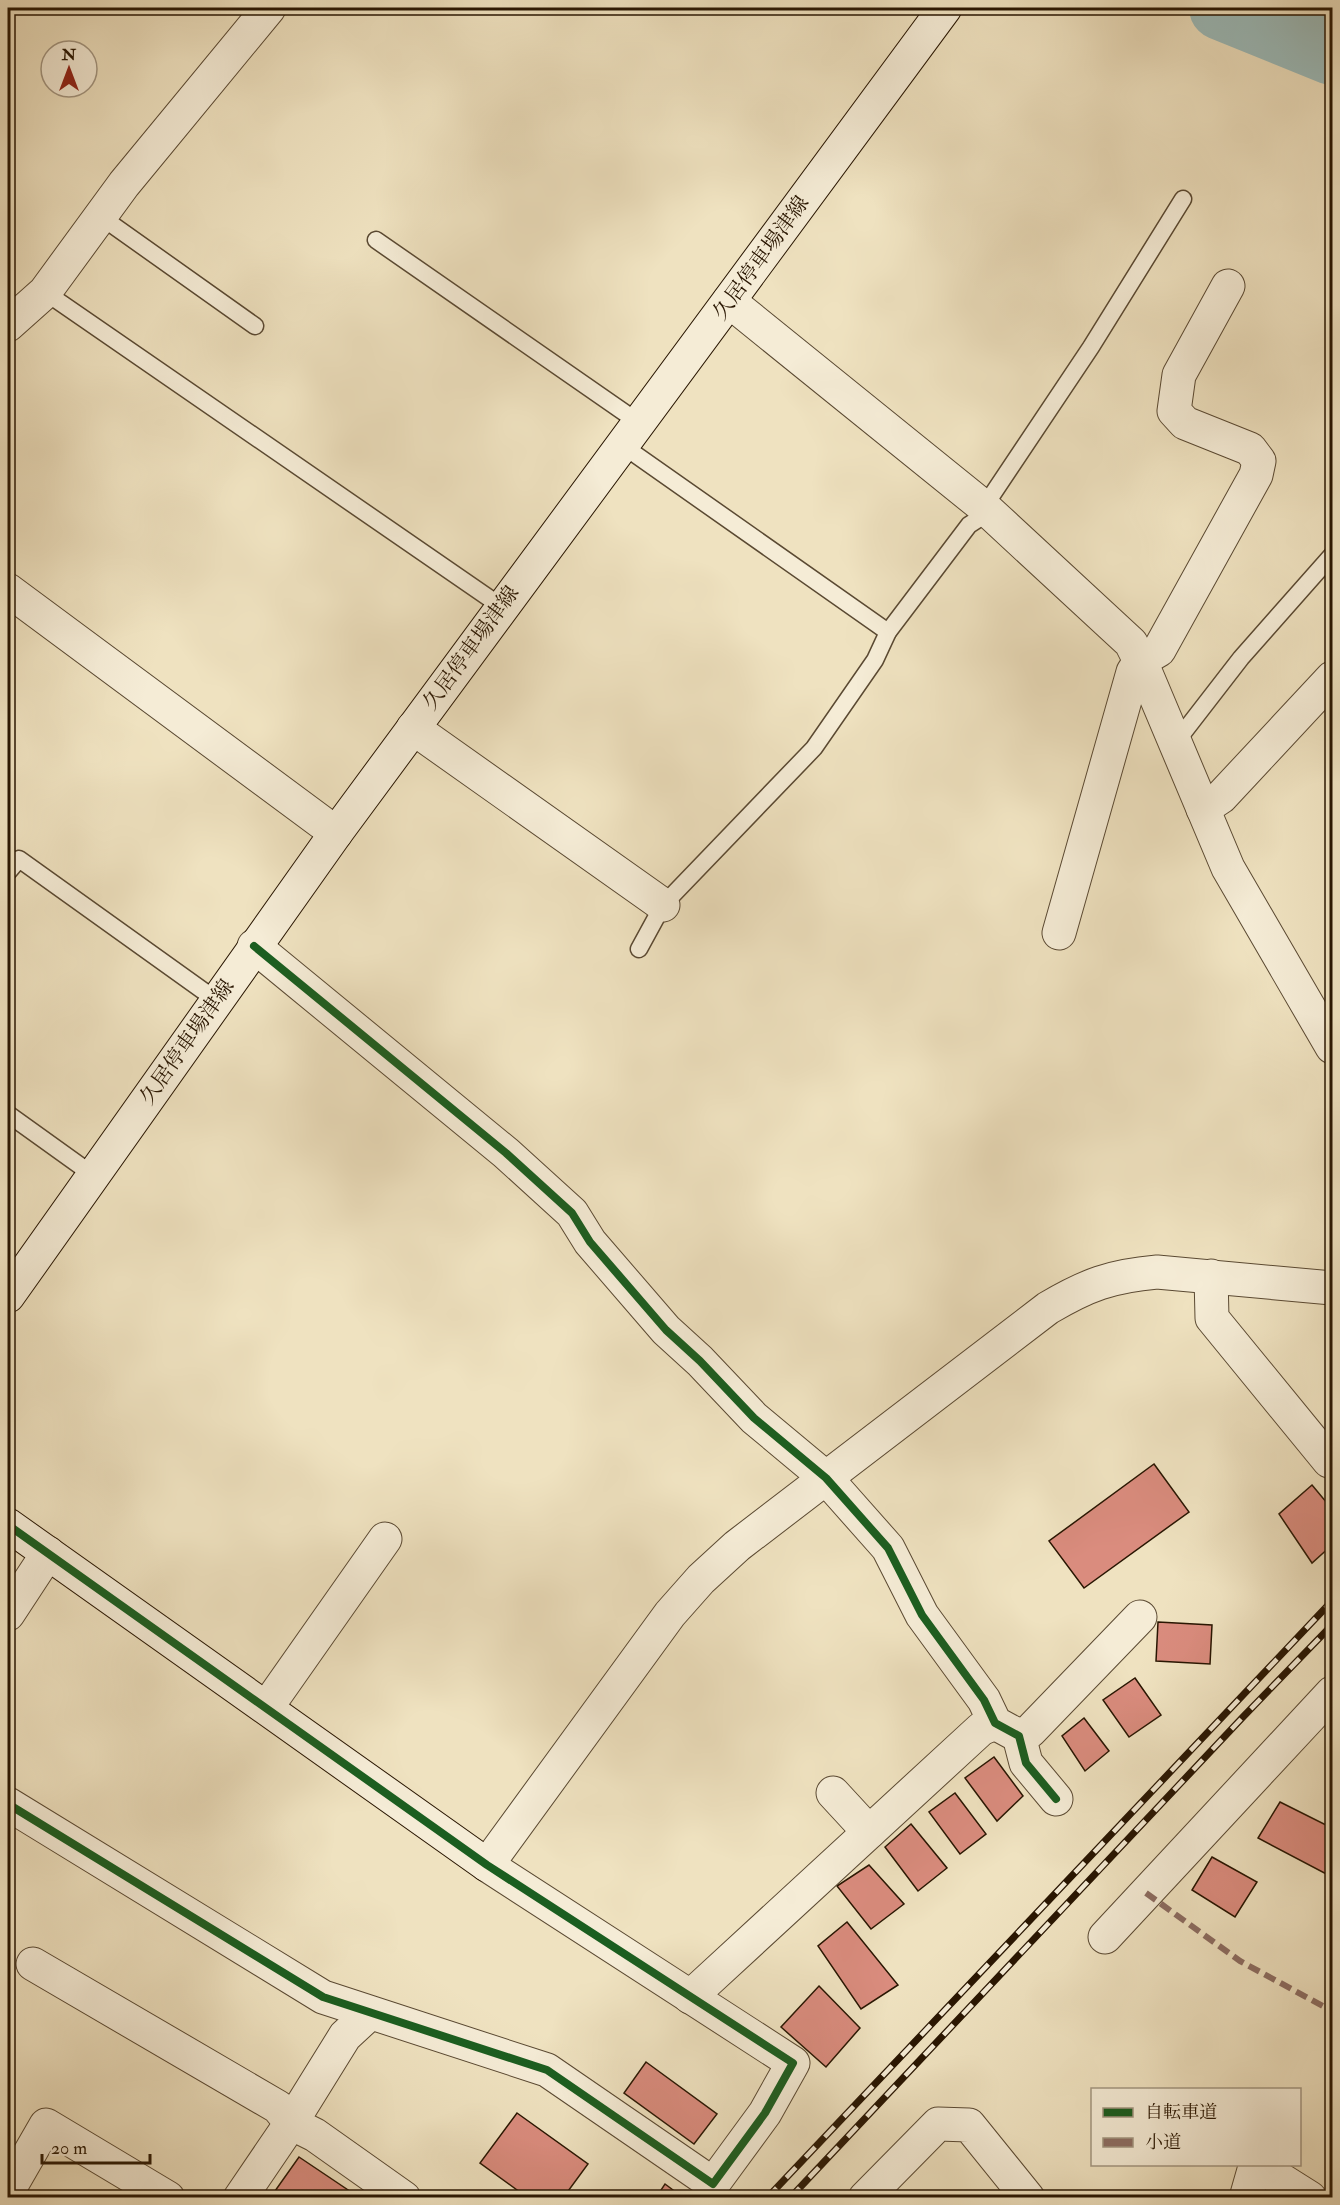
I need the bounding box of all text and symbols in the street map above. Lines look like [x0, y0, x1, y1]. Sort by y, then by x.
north arrow [39, 39, 99, 99]
text: N [61, 45, 77, 65]
street label: 久居停車場津線 [707, 191, 815, 325]
street label: 久居停車場津線 [417, 581, 525, 715]
street label: 久居停車場津線 [134, 974, 240, 1110]
legend [1091, 2088, 1301, 2166]
text: 自転車道 [1145, 2101, 1217, 2124]
scale bar [42, 2127, 150, 2165]
text: 小道 [1145, 2131, 1181, 2154]
text: 20 m [51, 2137, 87, 2160]

